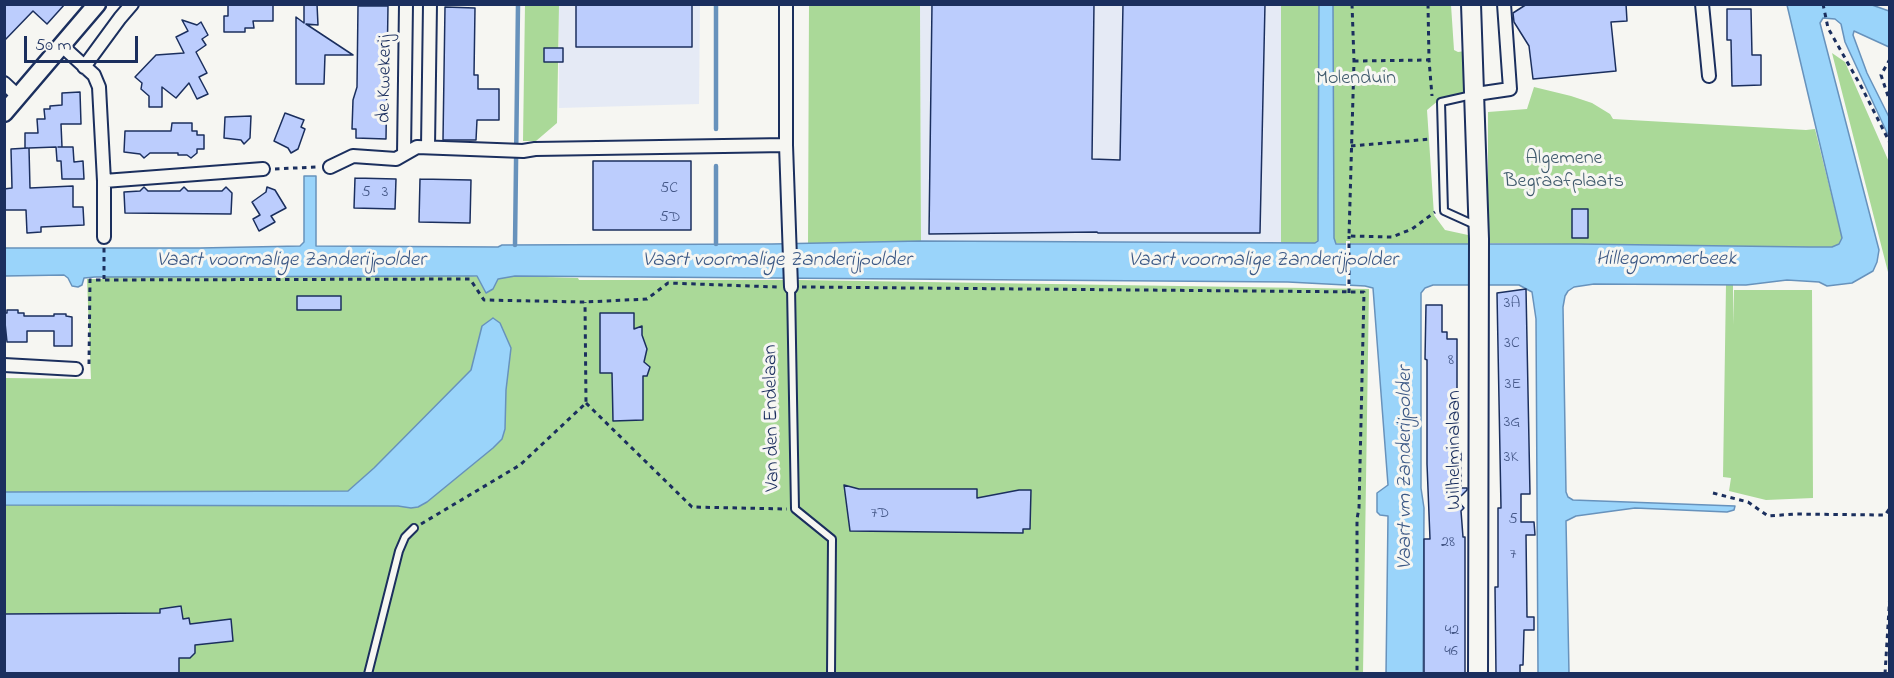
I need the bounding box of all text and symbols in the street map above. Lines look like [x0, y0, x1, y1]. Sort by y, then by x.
scale bar [27, 24, 141, 62]
text: 50 m [35, 33, 72, 59]
street label: de Kwekerij [373, 35, 399, 123]
park label: Molenduin [1316, 68, 1396, 92]
park label: Algemene Begraafplaats [1504, 148, 1624, 195]
house number: 5C [660, 179, 678, 199]
house number: 5 [361, 183, 371, 203]
house number: 3 [382, 183, 388, 203]
house number: 5D [660, 208, 680, 228]
water label: Hillegommerbeek [1596, 248, 1736, 274]
water label: Vaart voormalige Zanderijpolder [156, 249, 426, 275]
water label: Vaart voormalige Zanderijpolder [642, 249, 912, 275]
water label: Vaart voormalige Zanderijpolder [1128, 249, 1398, 275]
house number: 3A [1504, 294, 1520, 314]
house number: 3C [1504, 334, 1520, 354]
street label: Van den Endelaan [760, 344, 786, 492]
house number: 8 [1448, 351, 1454, 371]
water label: Vaart vm Zanderijpolder [1394, 366, 1420, 570]
house number: 3E [1505, 375, 1521, 395]
street label: Wilhelminalaan [1444, 390, 1468, 510]
house number: 3G [1504, 413, 1520, 433]
house number: 3K [1504, 448, 1518, 468]
house number: 7D [871, 504, 889, 524]
house number: 5 [1508, 510, 1518, 530]
house number: 28 [1441, 533, 1455, 553]
house number: 7 [1510, 545, 1516, 565]
house number: 42 [1445, 621, 1459, 641]
house number: 46 [1444, 642, 1458, 662]

